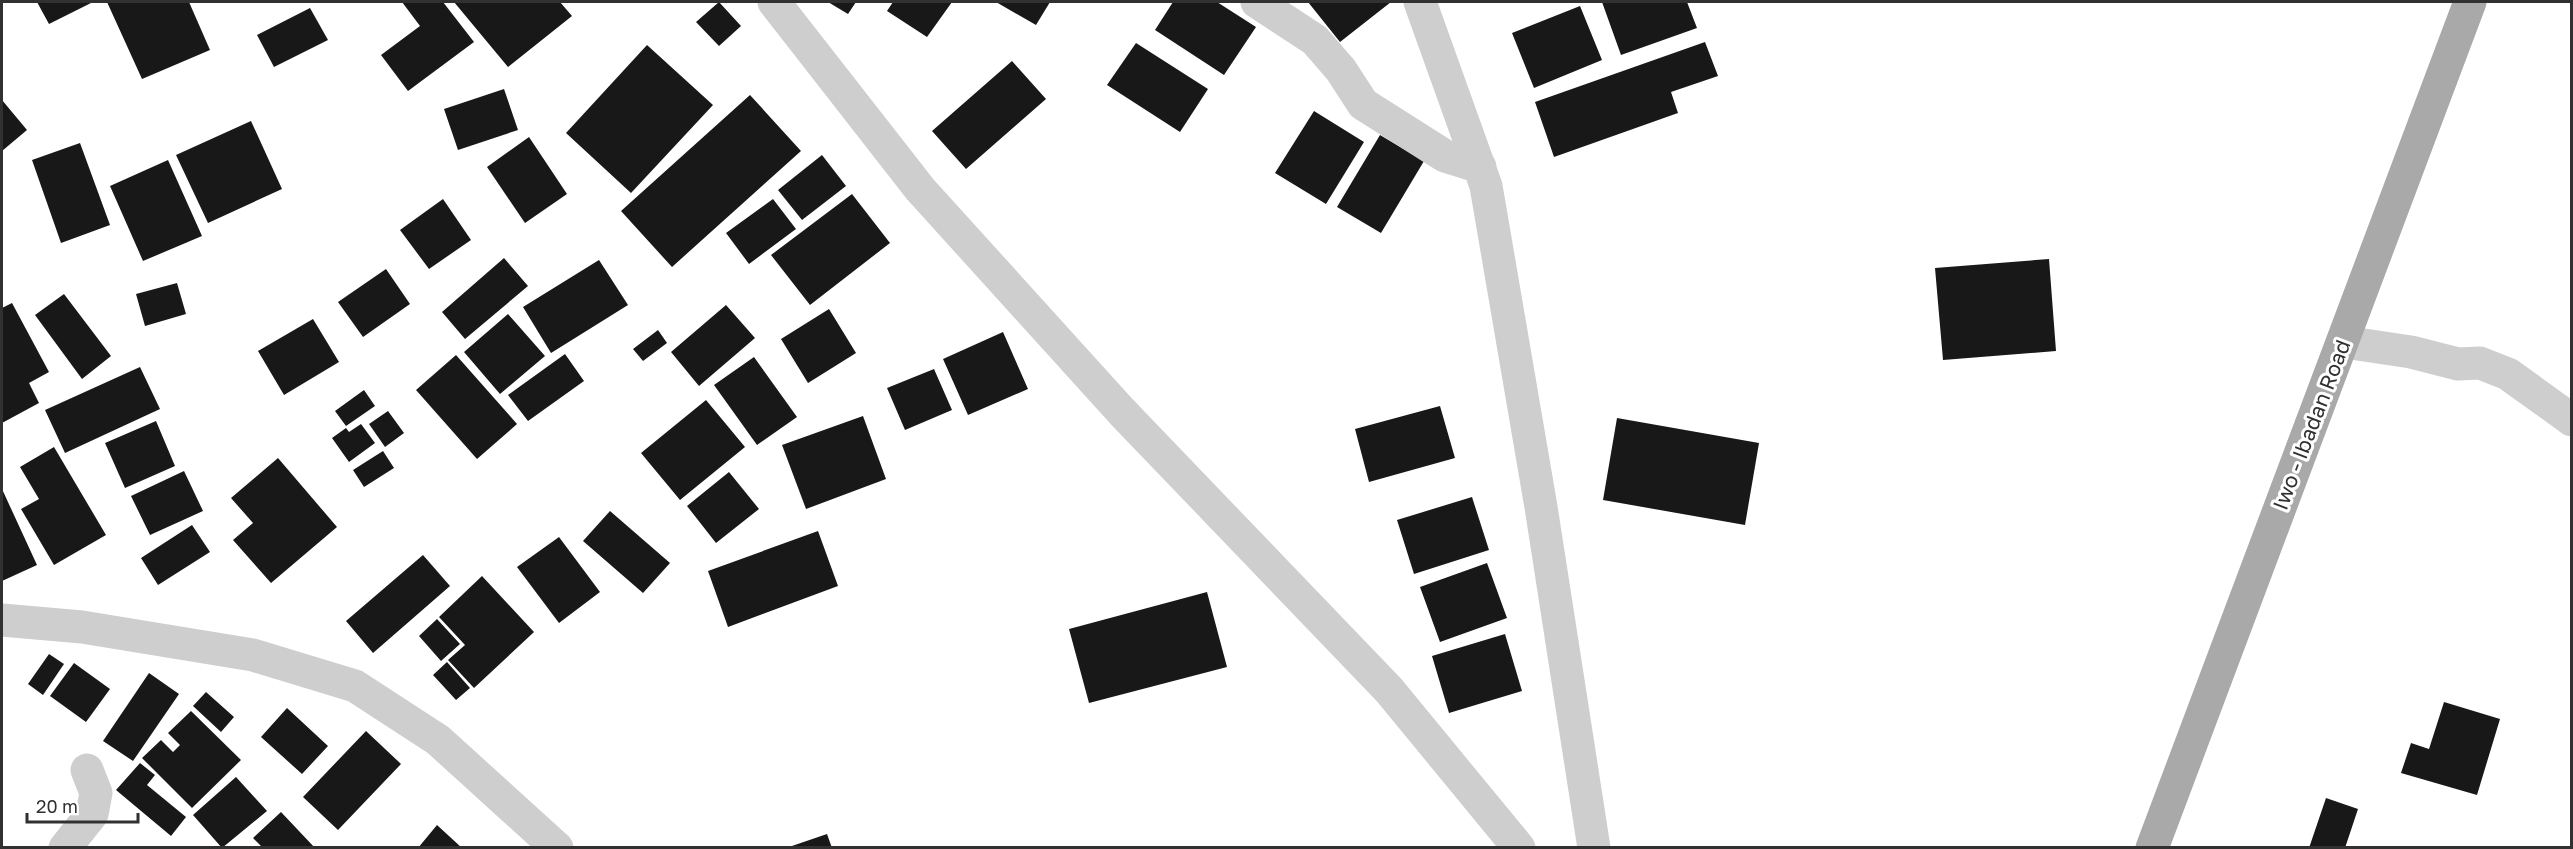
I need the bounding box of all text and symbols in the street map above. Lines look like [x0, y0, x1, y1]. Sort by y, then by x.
street label: Iwo - Ibadan Road [2267, 336, 2356, 513]
scale bar [27, 786, 138, 824]
text: 20 m [36, 795, 78, 817]

